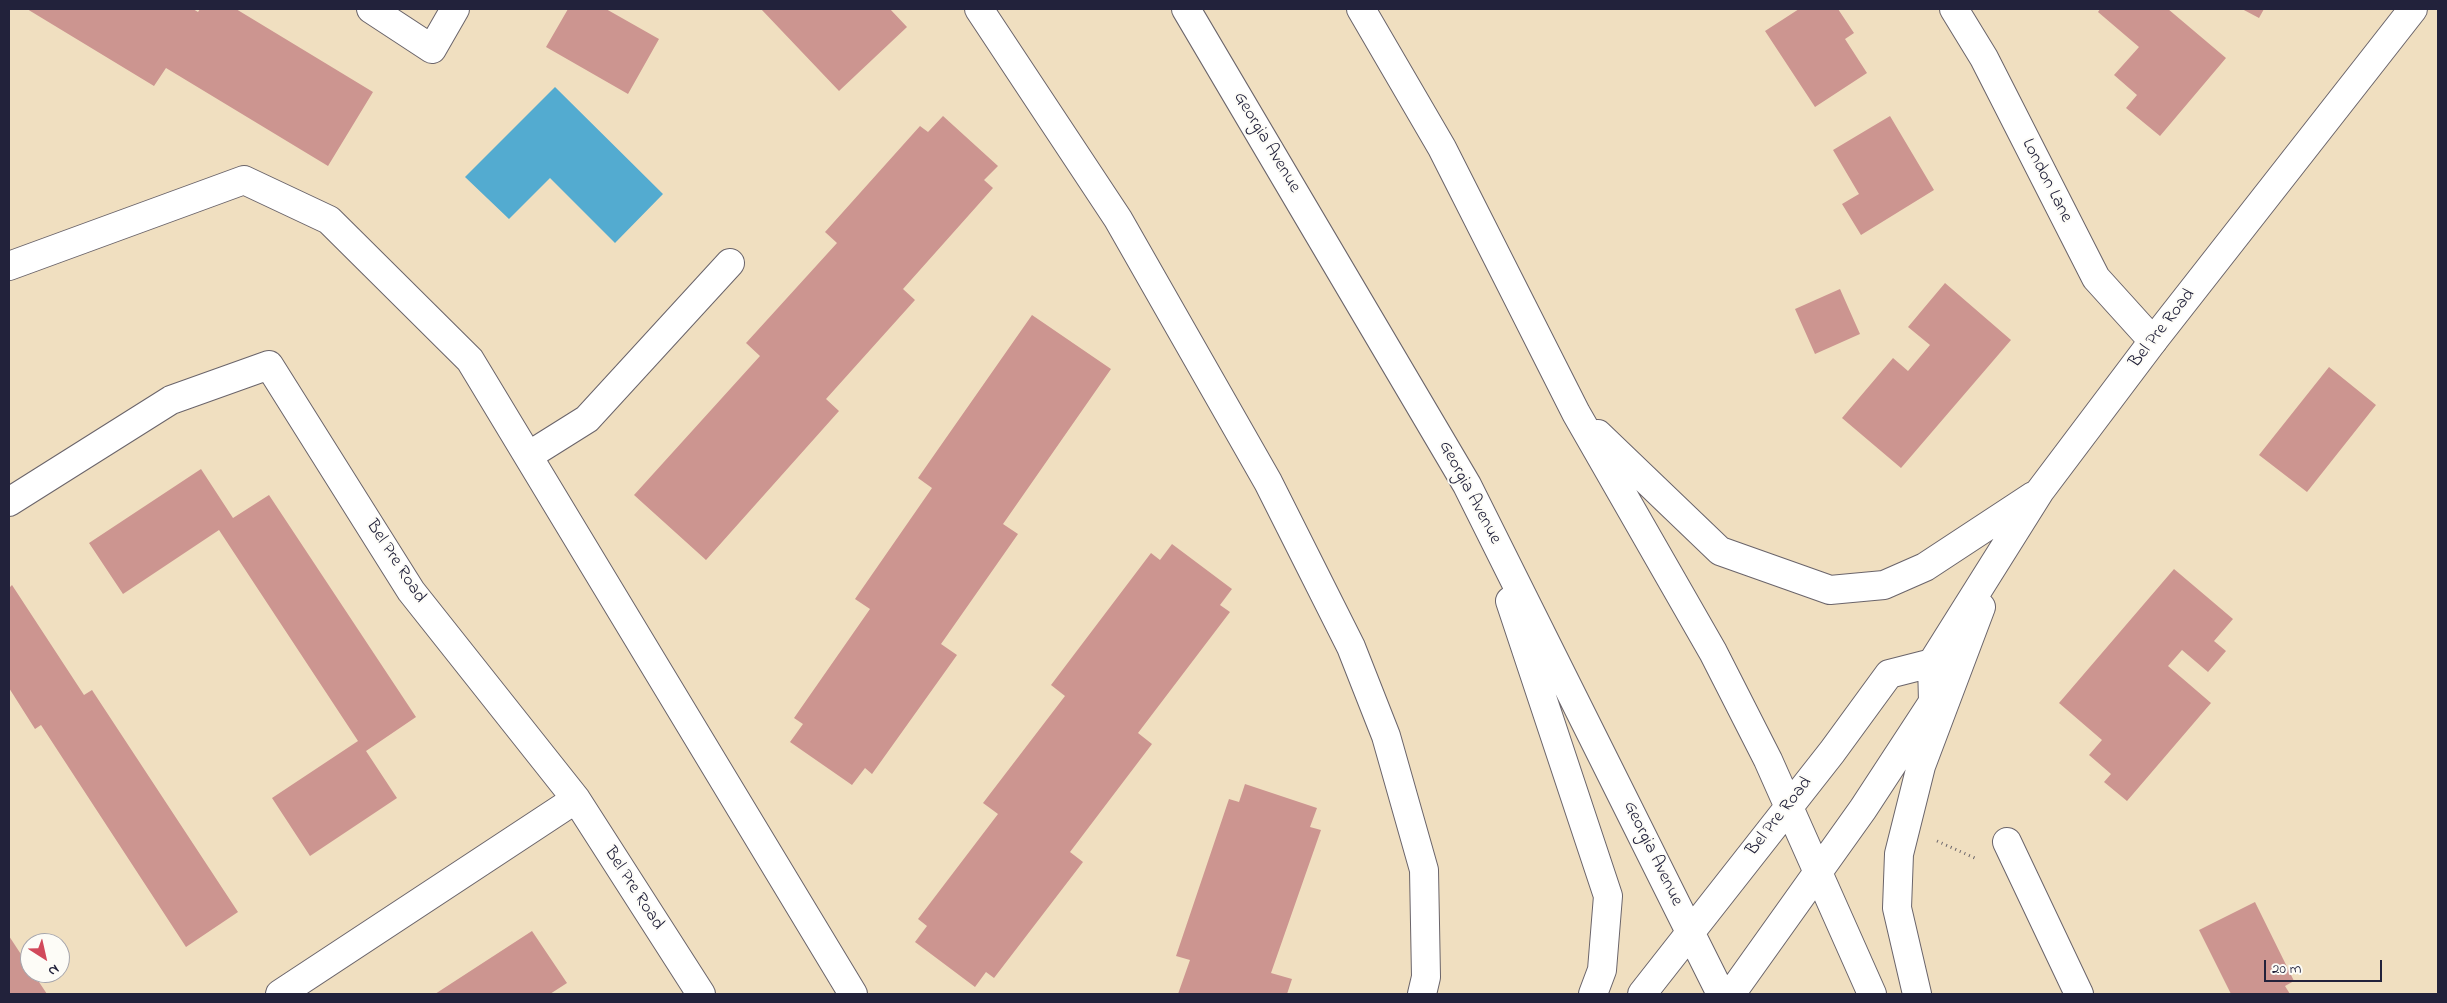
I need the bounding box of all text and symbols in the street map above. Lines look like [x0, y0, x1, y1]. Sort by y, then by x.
street label: Georgia Avenue [1227, 89, 1305, 197]
street label: London Lane [2016, 136, 2076, 226]
street label: Bel Pre Road [2125, 285, 2201, 373]
street label: Georgia Avenue [1433, 438, 1505, 548]
street label: Bel Pre Road [360, 517, 430, 607]
street label: Bel Pre Road [1742, 773, 1818, 861]
street label: Georgia Avenue [1617, 798, 1687, 910]
street label: Bel Pre Road [598, 844, 668, 934]
north arrow [20, 933, 70, 983]
scale bar [2267, 950, 2384, 982]
text: 20 m [2272, 958, 2301, 980]
text: N [43, 959, 63, 981]

